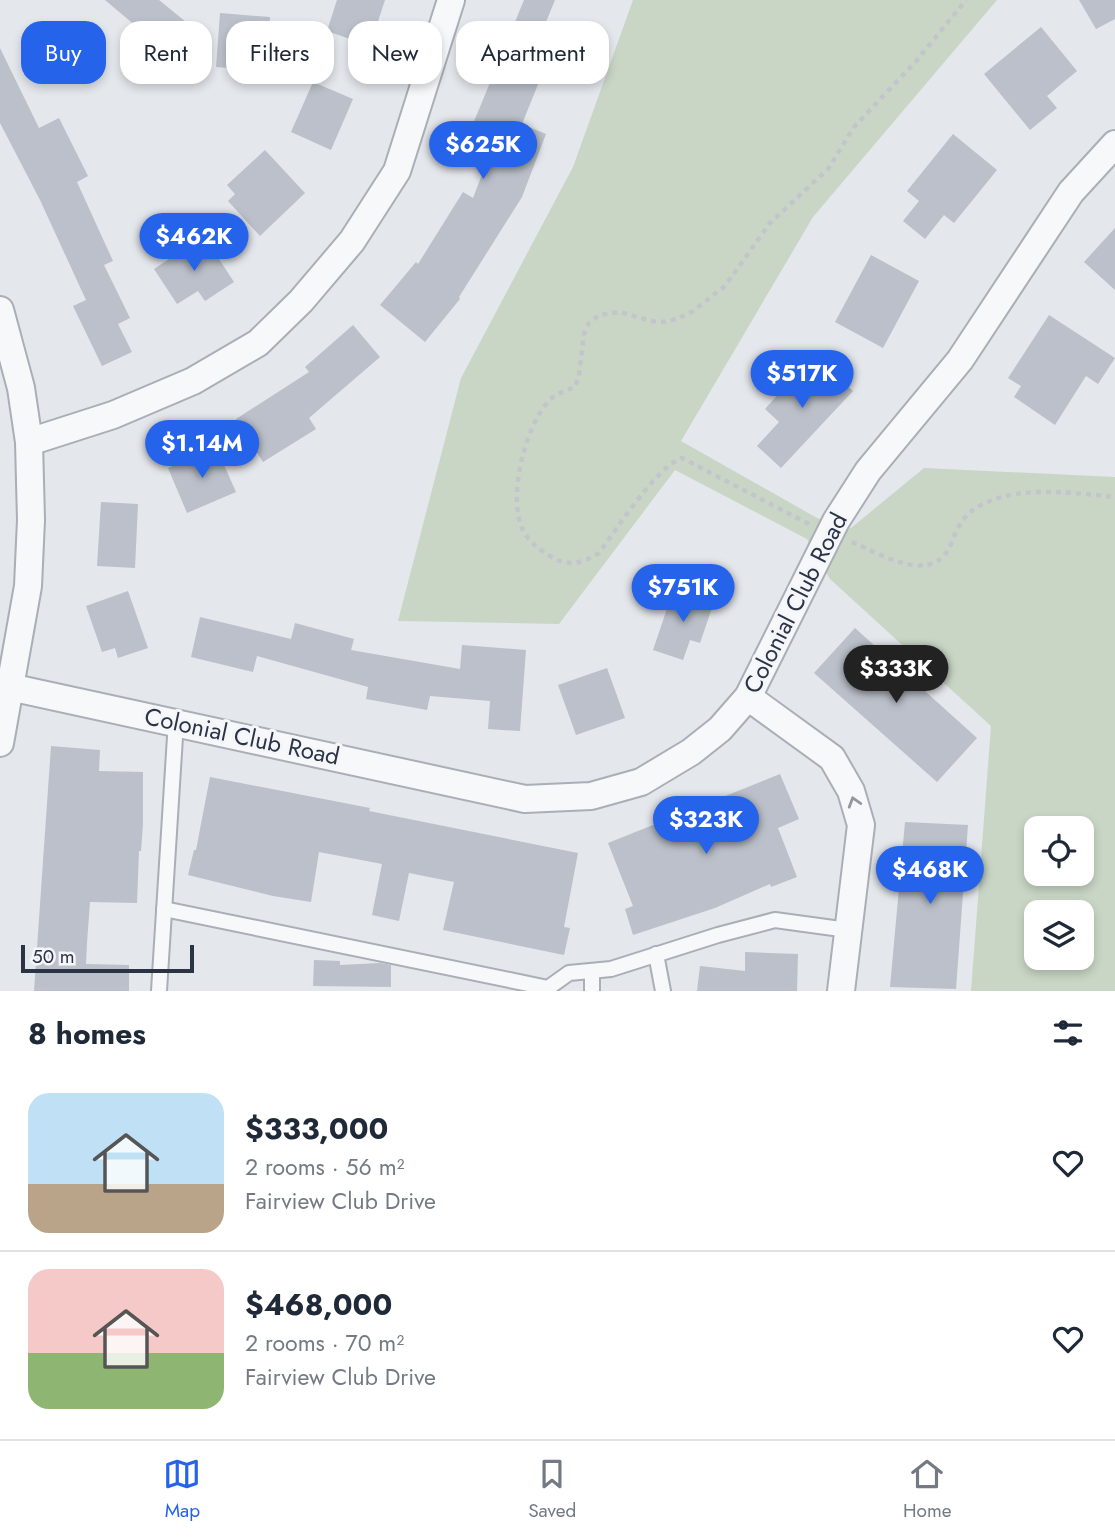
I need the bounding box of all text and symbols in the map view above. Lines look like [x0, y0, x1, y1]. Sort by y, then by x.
chip: Buy [21, 21, 106, 84]
chip: Rent [120, 21, 212, 84]
chip: Filters [226, 21, 334, 84]
chip: New [348, 21, 442, 84]
chip: Apartment [456, 21, 609, 84]
pin: $625K [434, 122, 532, 181]
text: $625K [445, 127, 521, 161]
pin: $462K [145, 214, 243, 273]
text: $462K [156, 219, 232, 253]
pin: $517K [753, 350, 851, 410]
text: $517K [767, 356, 837, 390]
pin: $1.14M [145, 420, 259, 480]
text: $1.14M [161, 426, 243, 460]
street label: Colonial Club Road [734, 507, 856, 699]
pin: $751K [634, 564, 732, 624]
text: $751K [648, 570, 718, 604]
pin: $333K [847, 646, 945, 705]
text: $333K [859, 651, 933, 685]
street label: Colonial Club Road [141, 698, 343, 774]
pin: $323K [657, 796, 755, 856]
one-way arrow [848, 797, 862, 809]
text: $323K [669, 802, 743, 836]
map controls [1024, 816, 1094, 970]
button: locate [1024, 816, 1094, 886]
pin: $468K [881, 846, 979, 906]
text: $468K [892, 852, 968, 886]
button: layers [1024, 900, 1094, 970]
scale bar [21, 942, 194, 974]
text: 50 m [32, 943, 75, 970]
text: 8 homes [28, 1012, 146, 1055]
icon: filters [1049, 1014, 1087, 1052]
text: $333,000 [245, 1107, 388, 1150]
icon: home [84, 1121, 168, 1205]
icon: heart [1049, 1144, 1087, 1182]
text: 2 rooms · 56 m² [245, 1150, 405, 1184]
text: Fairview Club Drive [245, 1184, 436, 1218]
text: $468,000 [245, 1283, 392, 1326]
icon: home [84, 1297, 168, 1381]
icon: heart [1049, 1320, 1087, 1358]
text: 2 rooms · 70 m² [245, 1326, 404, 1360]
text: Fairview Club Drive [245, 1360, 436, 1394]
tab: Map [163, 1455, 201, 1524]
tab: Saved [528, 1455, 576, 1524]
tab: Home [903, 1455, 952, 1524]

